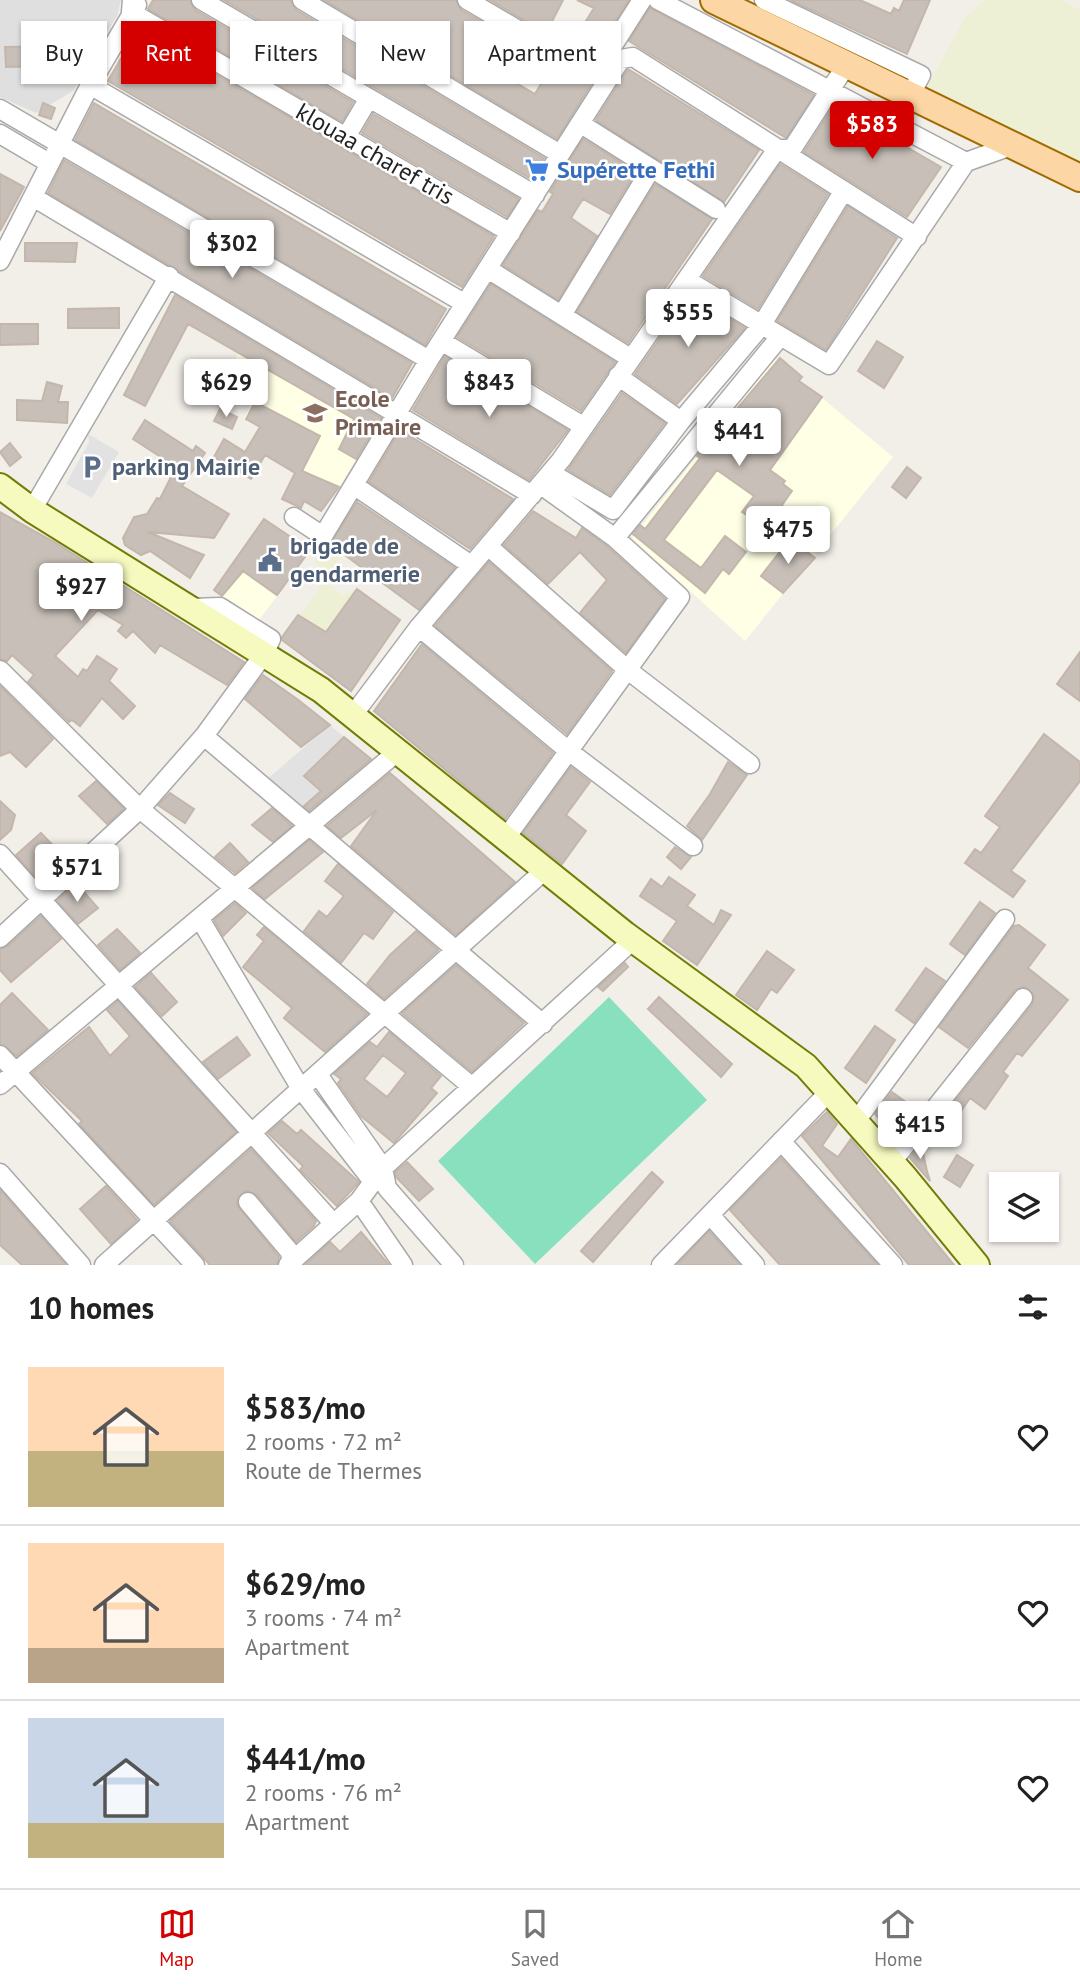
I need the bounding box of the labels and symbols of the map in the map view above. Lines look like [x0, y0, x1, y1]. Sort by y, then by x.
street label: klouaa charef tris [291, 96, 460, 211]
pin: $583 [831, 102, 913, 161]
place label: Supérette Fethi [557, 154, 715, 185]
supermarket icon: Supérette Fethi [523, 156, 551, 184]
pin: $302 [191, 220, 273, 280]
pin: $555 [647, 290, 729, 349]
pin: $629 [185, 360, 267, 419]
pin: $843 [448, 360, 530, 419]
place label: Ecole Primaire [335, 383, 421, 442]
school or university icon: Ecole Primaire [301, 399, 329, 427]
pin: $441 [698, 408, 780, 468]
place label: parking Mairie [112, 451, 260, 482]
parking icon: parking Mairie [78, 453, 106, 481]
pin: $475 [747, 506, 829, 566]
place label: brigade de gendarmerie [290, 530, 420, 589]
public building icon: brigade de gendarmerie [256, 546, 284, 574]
pin: $927 [40, 564, 122, 623]
pin: $571 [36, 844, 118, 904]
pin: $415 [879, 1102, 961, 1161]

